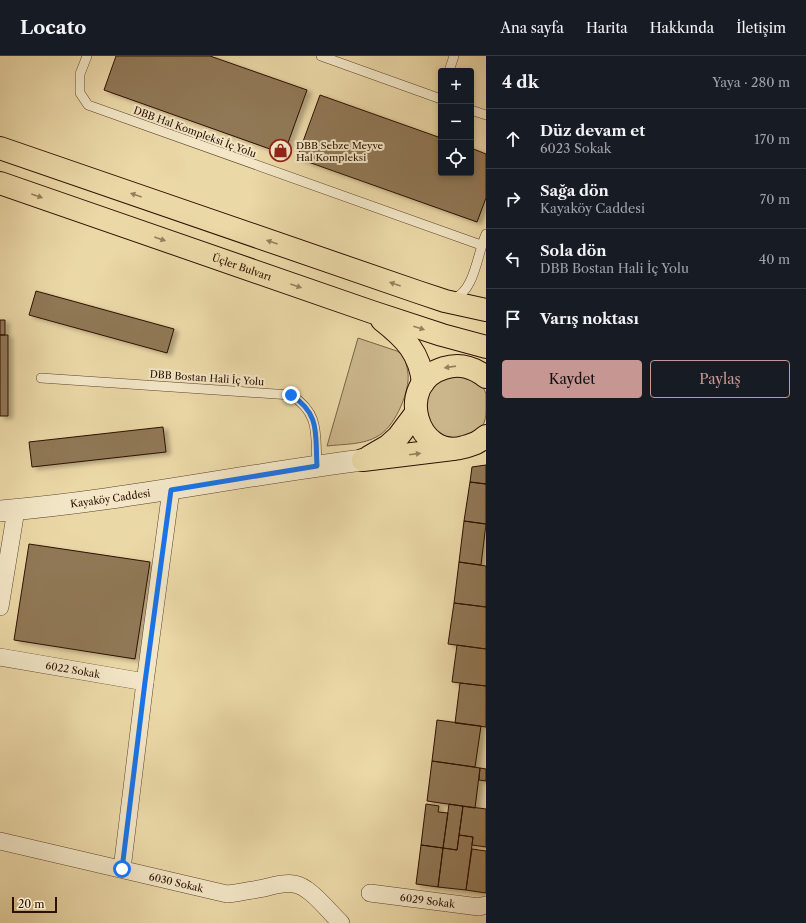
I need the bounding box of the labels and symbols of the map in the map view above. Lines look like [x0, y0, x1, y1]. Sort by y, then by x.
street label: DBB Hal Kompleksi İç Yolu [132, 104, 258, 160]
shop icon: DBB Sebze Meyve Hal Kompleksi [268, 138, 294, 164]
place label: DBB Sebze Meyve Hal Kompleksi [296, 139, 384, 164]
one-way arrow [129, 191, 141, 197]
one-way arrow [31, 193, 43, 199]
one-way arrow [154, 236, 166, 242]
one-way arrow [266, 238, 278, 244]
street label: Üçler Bulvarı [211, 251, 273, 283]
one-way arrow [388, 281, 400, 287]
one-way arrow [290, 283, 302, 289]
one-way arrow [413, 325, 425, 331]
one-way arrow [444, 364, 457, 370]
street label: DBB Bostan Hali İç Yolu [149, 368, 265, 388]
route end [282, 386, 300, 404]
one-way arrow [409, 450, 421, 457]
street label: Kayaköy Caddesi [69, 486, 151, 510]
street label: 6022 Sokak [45, 658, 102, 681]
route start [113, 860, 131, 878]
street label: 6030 Sokak [148, 870, 206, 895]
street label: 6029 Sokak [399, 890, 457, 911]
scale bar [12, 895, 57, 914]

